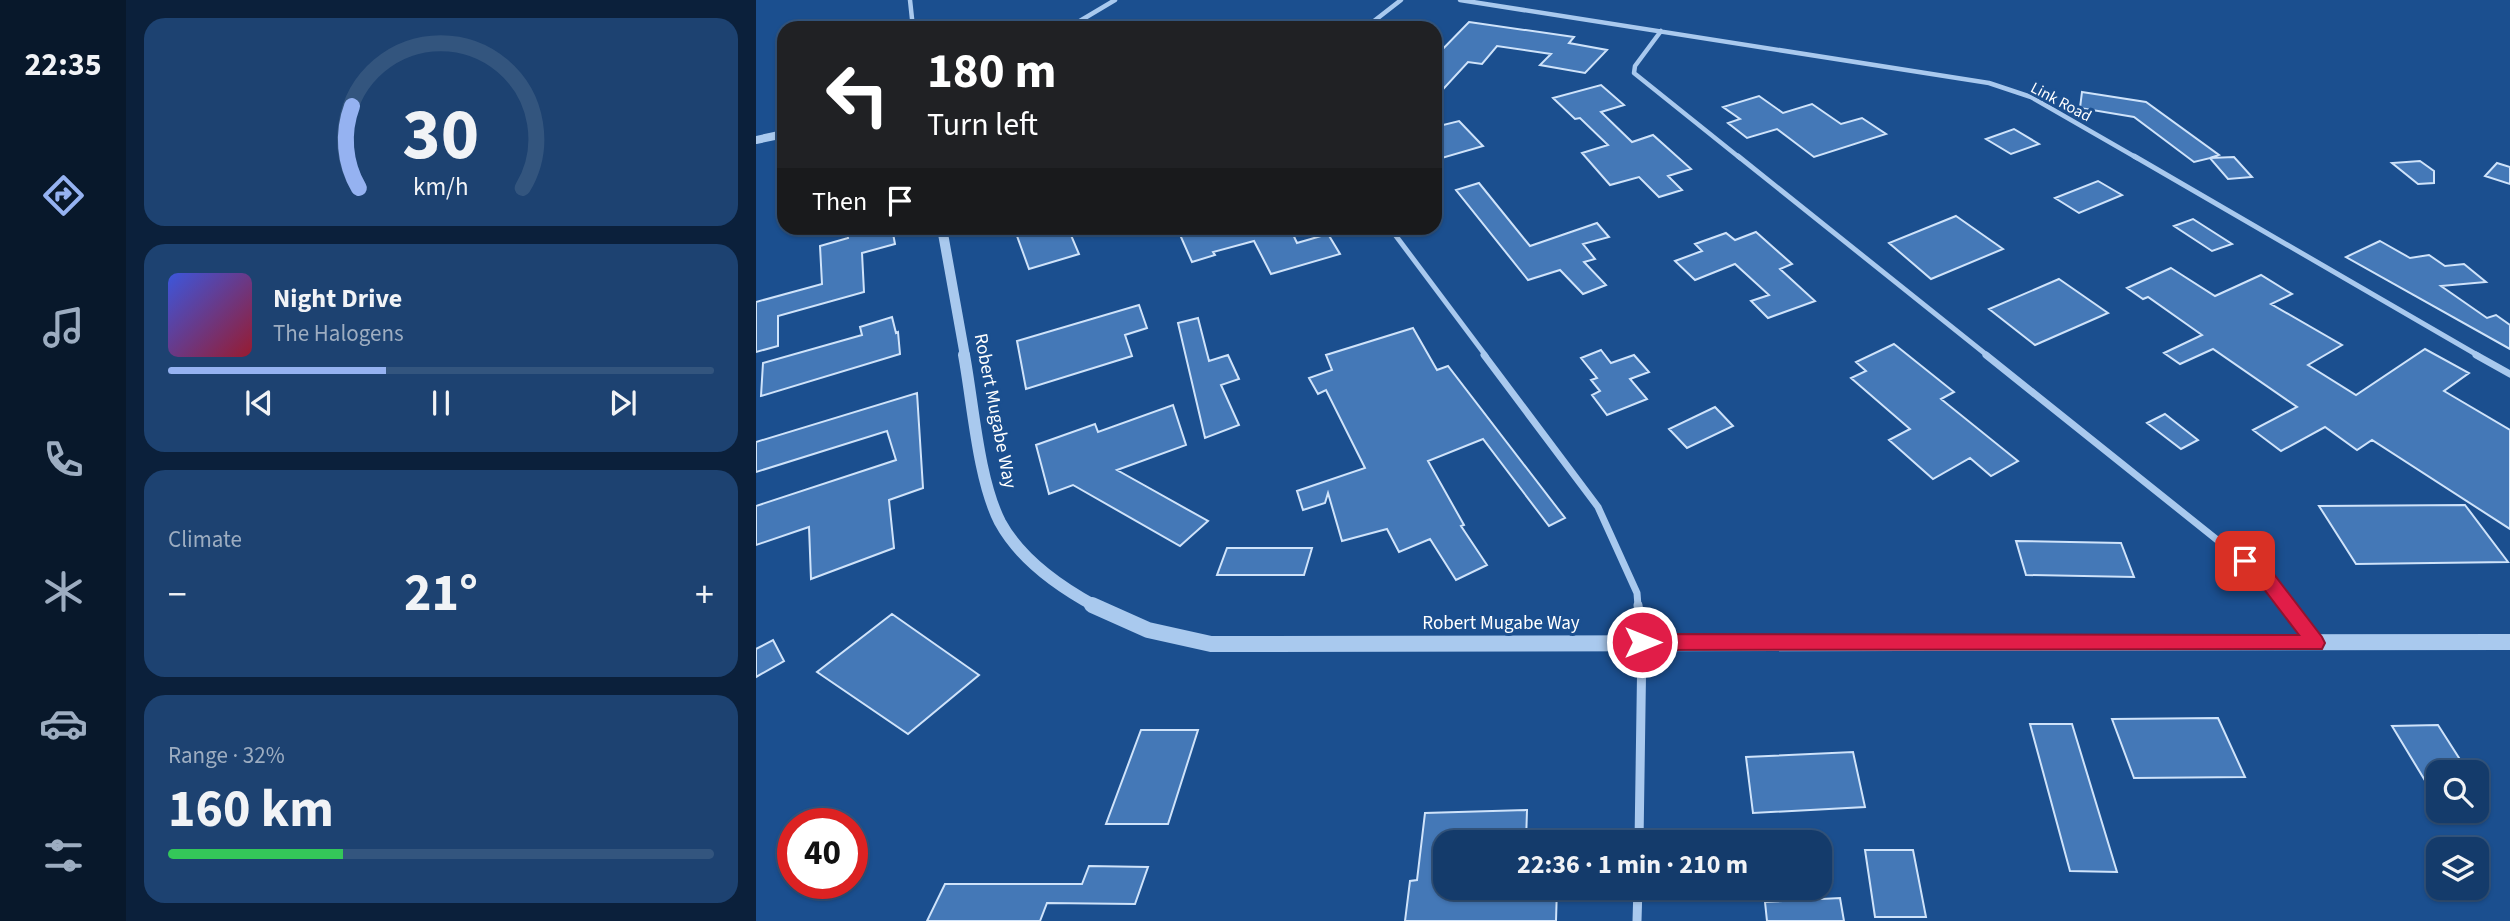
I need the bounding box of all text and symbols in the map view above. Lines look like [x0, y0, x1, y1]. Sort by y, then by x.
text: 180 m [927, 37, 1056, 107]
text: 22:35 [24, 42, 102, 88]
icon: left [812, 49, 903, 140]
street label: Link Road [2027, 77, 2095, 127]
text: 30 [403, 83, 479, 187]
text: Turn left [927, 102, 1038, 148]
text: km/h [413, 169, 469, 205]
icon: directions [39, 171, 88, 220]
icon: arrive [881, 182, 919, 220]
text: Then [812, 183, 867, 220]
text: Night Drive [273, 280, 402, 317]
icon: music [39, 303, 88, 352]
text: The Halogens [273, 317, 404, 350]
street label: Robert Mugabe Way [967, 331, 1023, 491]
icon: previous [240, 384, 278, 422]
icon: pause [422, 384, 460, 422]
icon: next [604, 384, 642, 422]
icon: phone [39, 435, 88, 484]
text: Climate [168, 523, 242, 556]
pin [2215, 531, 2275, 591]
icon: arrive [2226, 542, 2264, 580]
text: 21° [404, 557, 478, 631]
icon: climate [39, 567, 88, 616]
text: − [168, 568, 187, 622]
text: + [695, 568, 714, 622]
position arrow [1605, 605, 1679, 679]
street label: Robert Mugabe Way [1422, 610, 1580, 637]
icon: car [39, 699, 88, 748]
text: Range · 32% [168, 739, 285, 772]
map controls [2426, 760, 2489, 900]
button: search [2426, 760, 2489, 823]
text: 160 km [168, 773, 334, 847]
speed limit sign: 40 [777, 808, 868, 899]
icon: filters [39, 831, 88, 880]
button: layers [2426, 837, 2489, 900]
text: 22:36 · 1 min · 210 m [1517, 846, 1748, 883]

